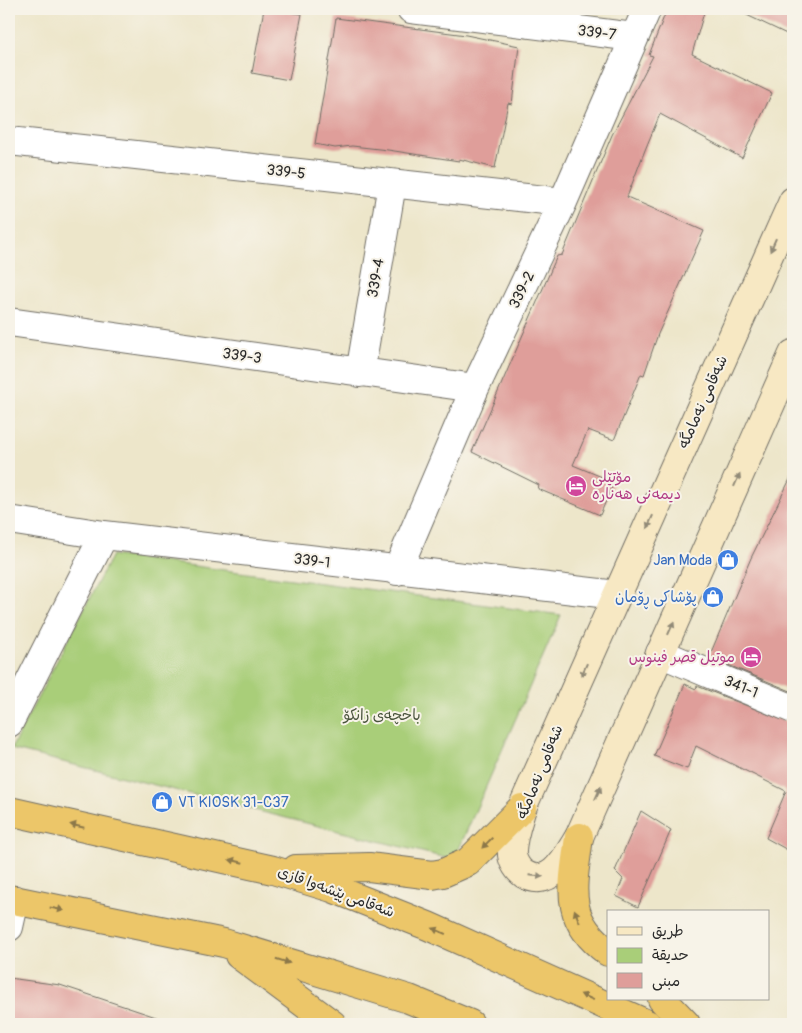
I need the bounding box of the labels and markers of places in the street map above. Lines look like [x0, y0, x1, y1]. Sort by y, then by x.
place label: مۆتێلی دیمەنی هەنارە [592, 468, 681, 504]
hotel icon: مۆتێلی دیمەنی هەنارە [564, 474, 588, 498]
shop icon: Jan Moda [716, 548, 740, 572]
place label: Jan Moda [653, 551, 712, 570]
shop icon: پۆشاکی ڕۆمان [701, 585, 725, 609]
place label: پۆشاکی ڕۆمان [615, 588, 697, 610]
hotel icon: موتيل قصر فينوس [739, 645, 763, 669]
place label: موتيل قصر فينوس [629, 648, 735, 667]
shop icon: VT KIOSK 31-C37 [150, 790, 174, 814]
place label: VT KIOSK 31-C37 [178, 793, 289, 812]

